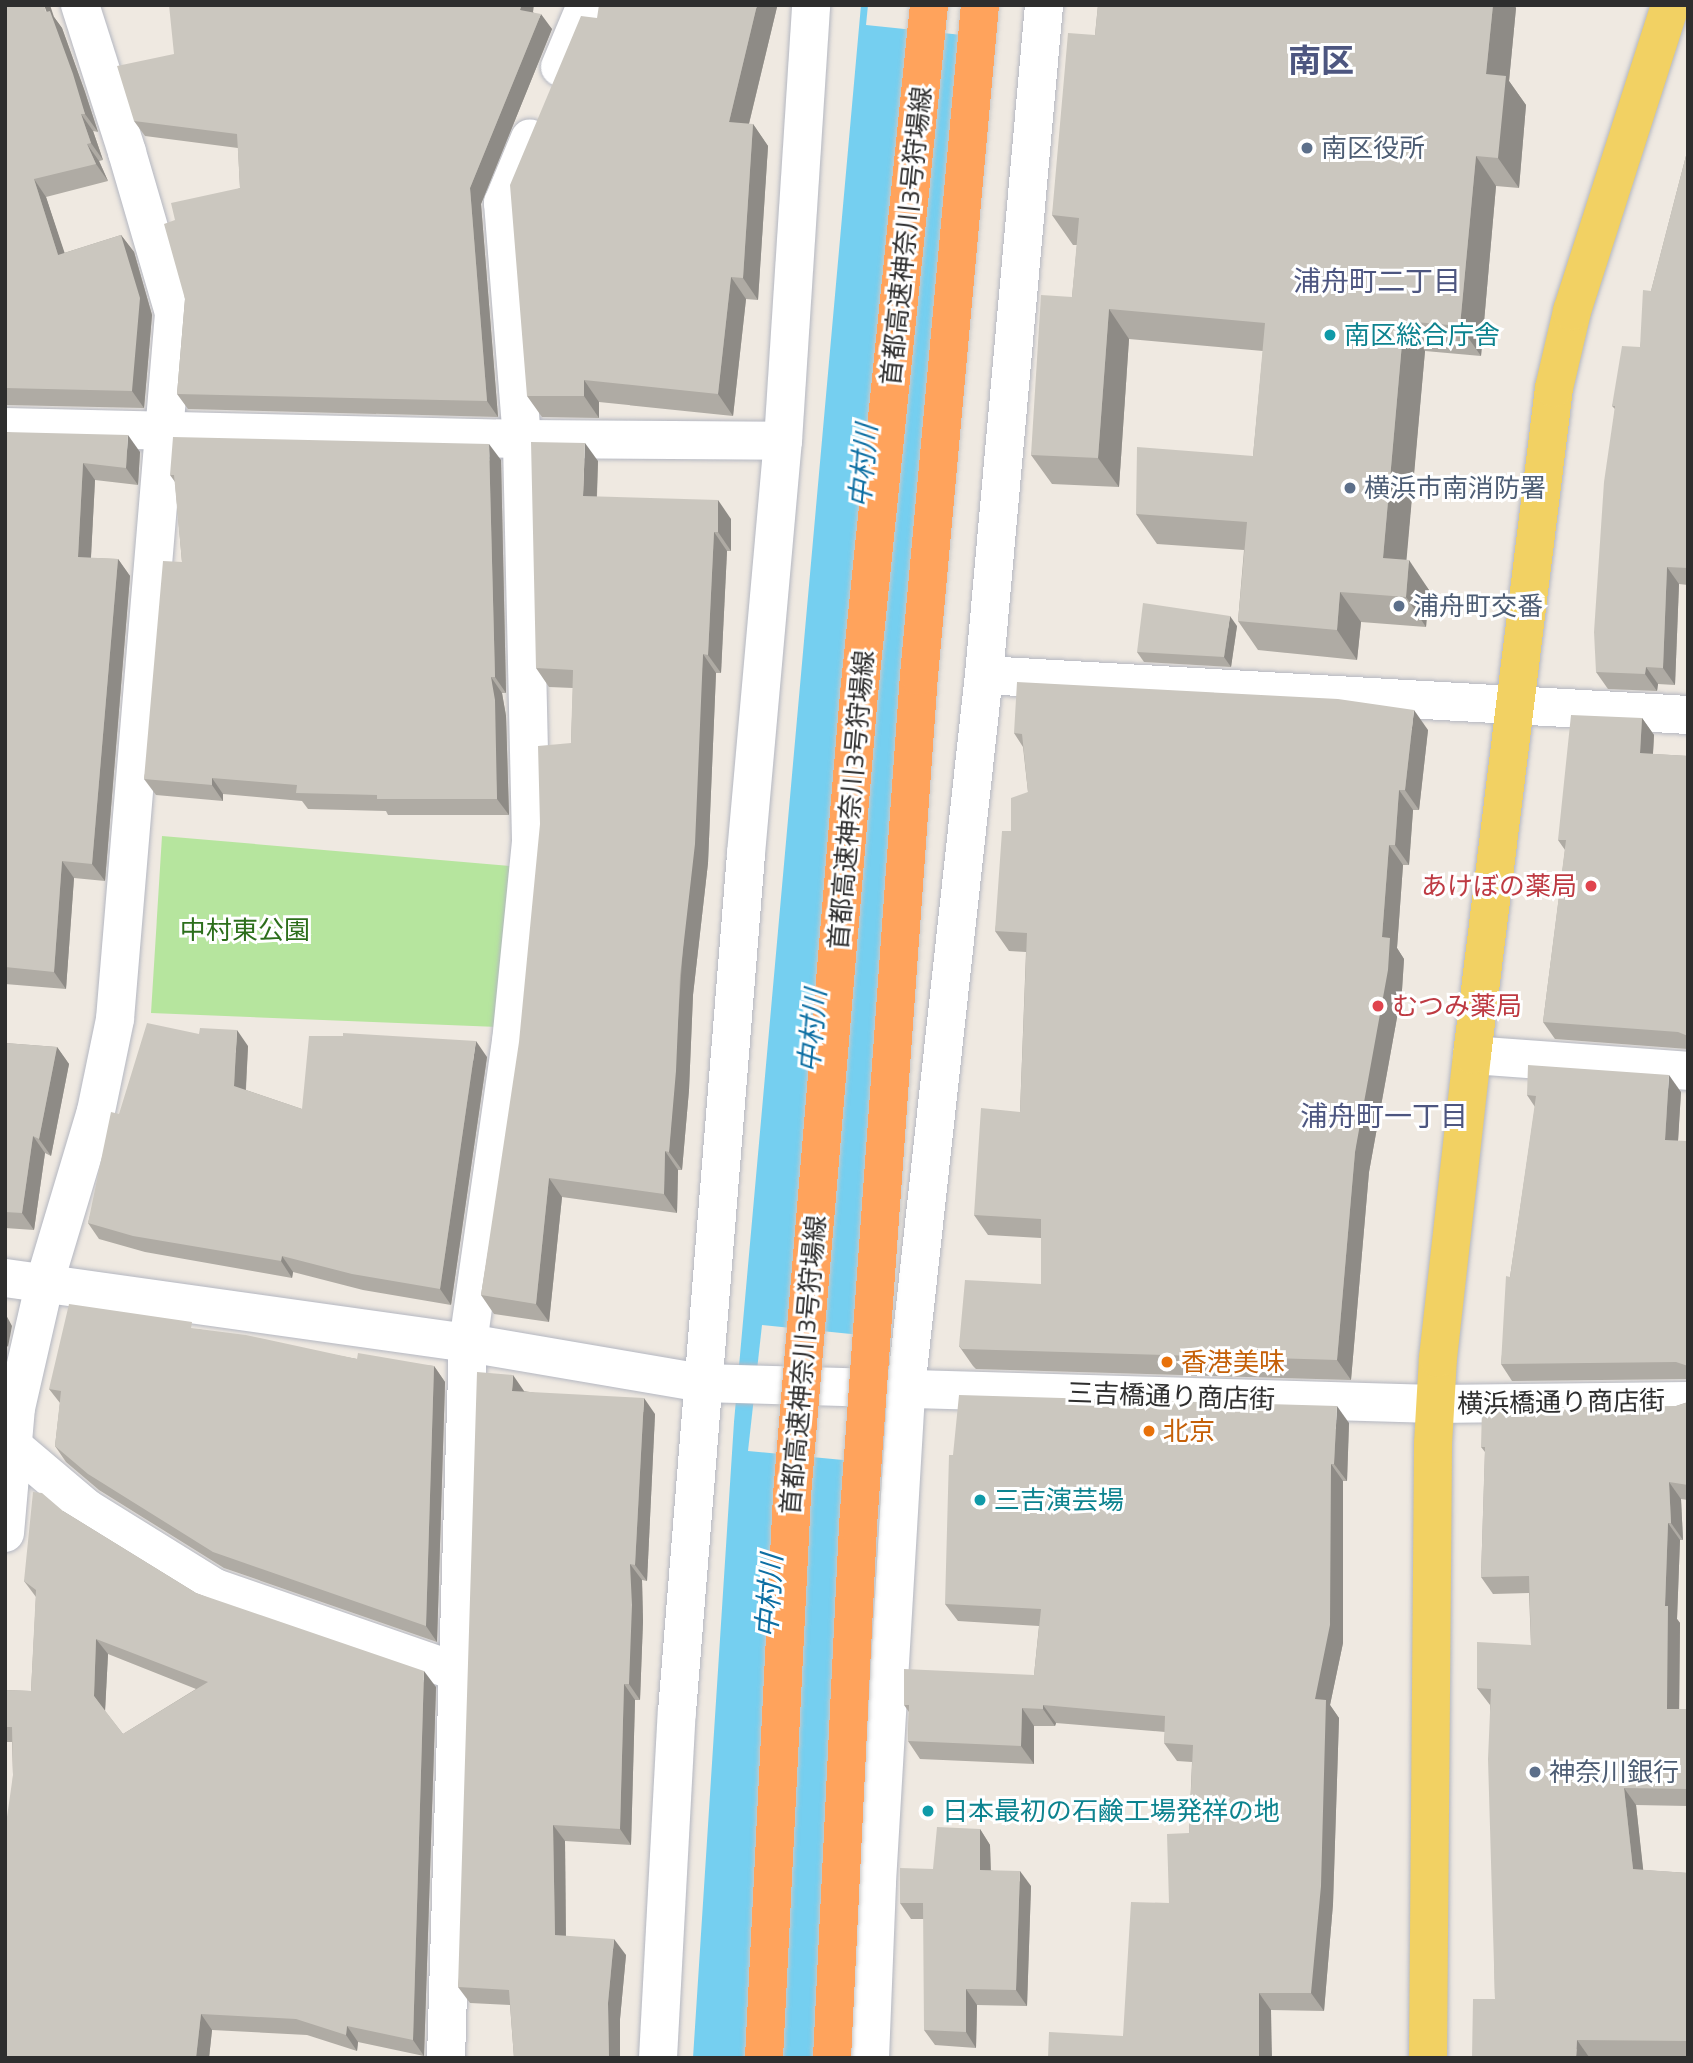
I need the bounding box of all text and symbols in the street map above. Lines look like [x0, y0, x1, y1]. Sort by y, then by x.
district label: 南区 [1288, 41, 1354, 81]
street label: 首都高速神奈川3号狩場線 [875, 85, 937, 387]
place label: 南区役所 [1321, 132, 1425, 164]
marker: 南区役所 [1299, 140, 1315, 156]
district label: 浦舟町二丁目 [1293, 264, 1461, 298]
place label: 南区総合庁舎 [1344, 319, 1500, 351]
marker: 南区総合庁舎 [1322, 327, 1338, 343]
water label: 中村川 [843, 423, 883, 509]
place label: 横浜市南消防署 [1364, 472, 1546, 504]
marker: 横浜市南消防署 [1342, 480, 1358, 496]
place label: 浦舟町交番 [1413, 590, 1543, 622]
marker: 浦舟町交番 [1391, 598, 1407, 614]
street label: 首都高速神奈川3号狩場線 [822, 649, 880, 951]
place label: あけぼの薬局 [1421, 870, 1577, 902]
marker: あけぼの薬局 [1583, 878, 1599, 894]
park label: 中村東公園 [180, 914, 310, 946]
water label: 中村川 [792, 988, 832, 1074]
place label: むつみ薬局 [1392, 990, 1522, 1022]
marker: むつみ薬局 [1370, 998, 1386, 1014]
district label: 浦舟町一丁目 [1300, 1099, 1468, 1133]
street label: 首都高速神奈川3号狩場線 [774, 1214, 832, 1516]
place label: 香港美味 [1181, 1346, 1285, 1378]
marker: 香港美味 [1159, 1354, 1175, 1370]
street label: 三吉橋通り商店街 [1067, 1377, 1275, 1415]
street label: 横浜橋通り商店街 [1457, 1385, 1665, 1419]
place label: 北京 [1163, 1415, 1215, 1447]
marker: 北京 [1141, 1423, 1157, 1439]
place label: 三吉演芸場 [994, 1484, 1124, 1516]
marker: 三吉演芸場 [972, 1492, 988, 1508]
water label: 中村川 [749, 1553, 789, 1639]
place label: 神奈川銀行 [1549, 1756, 1679, 1788]
marker: 神奈川銀行 [1527, 1764, 1543, 1780]
place label: 日本最初の石鹸工場発祥の地 [942, 1795, 1280, 1827]
marker: 日本最初の石鹸工場発祥の地 [920, 1803, 936, 1819]

